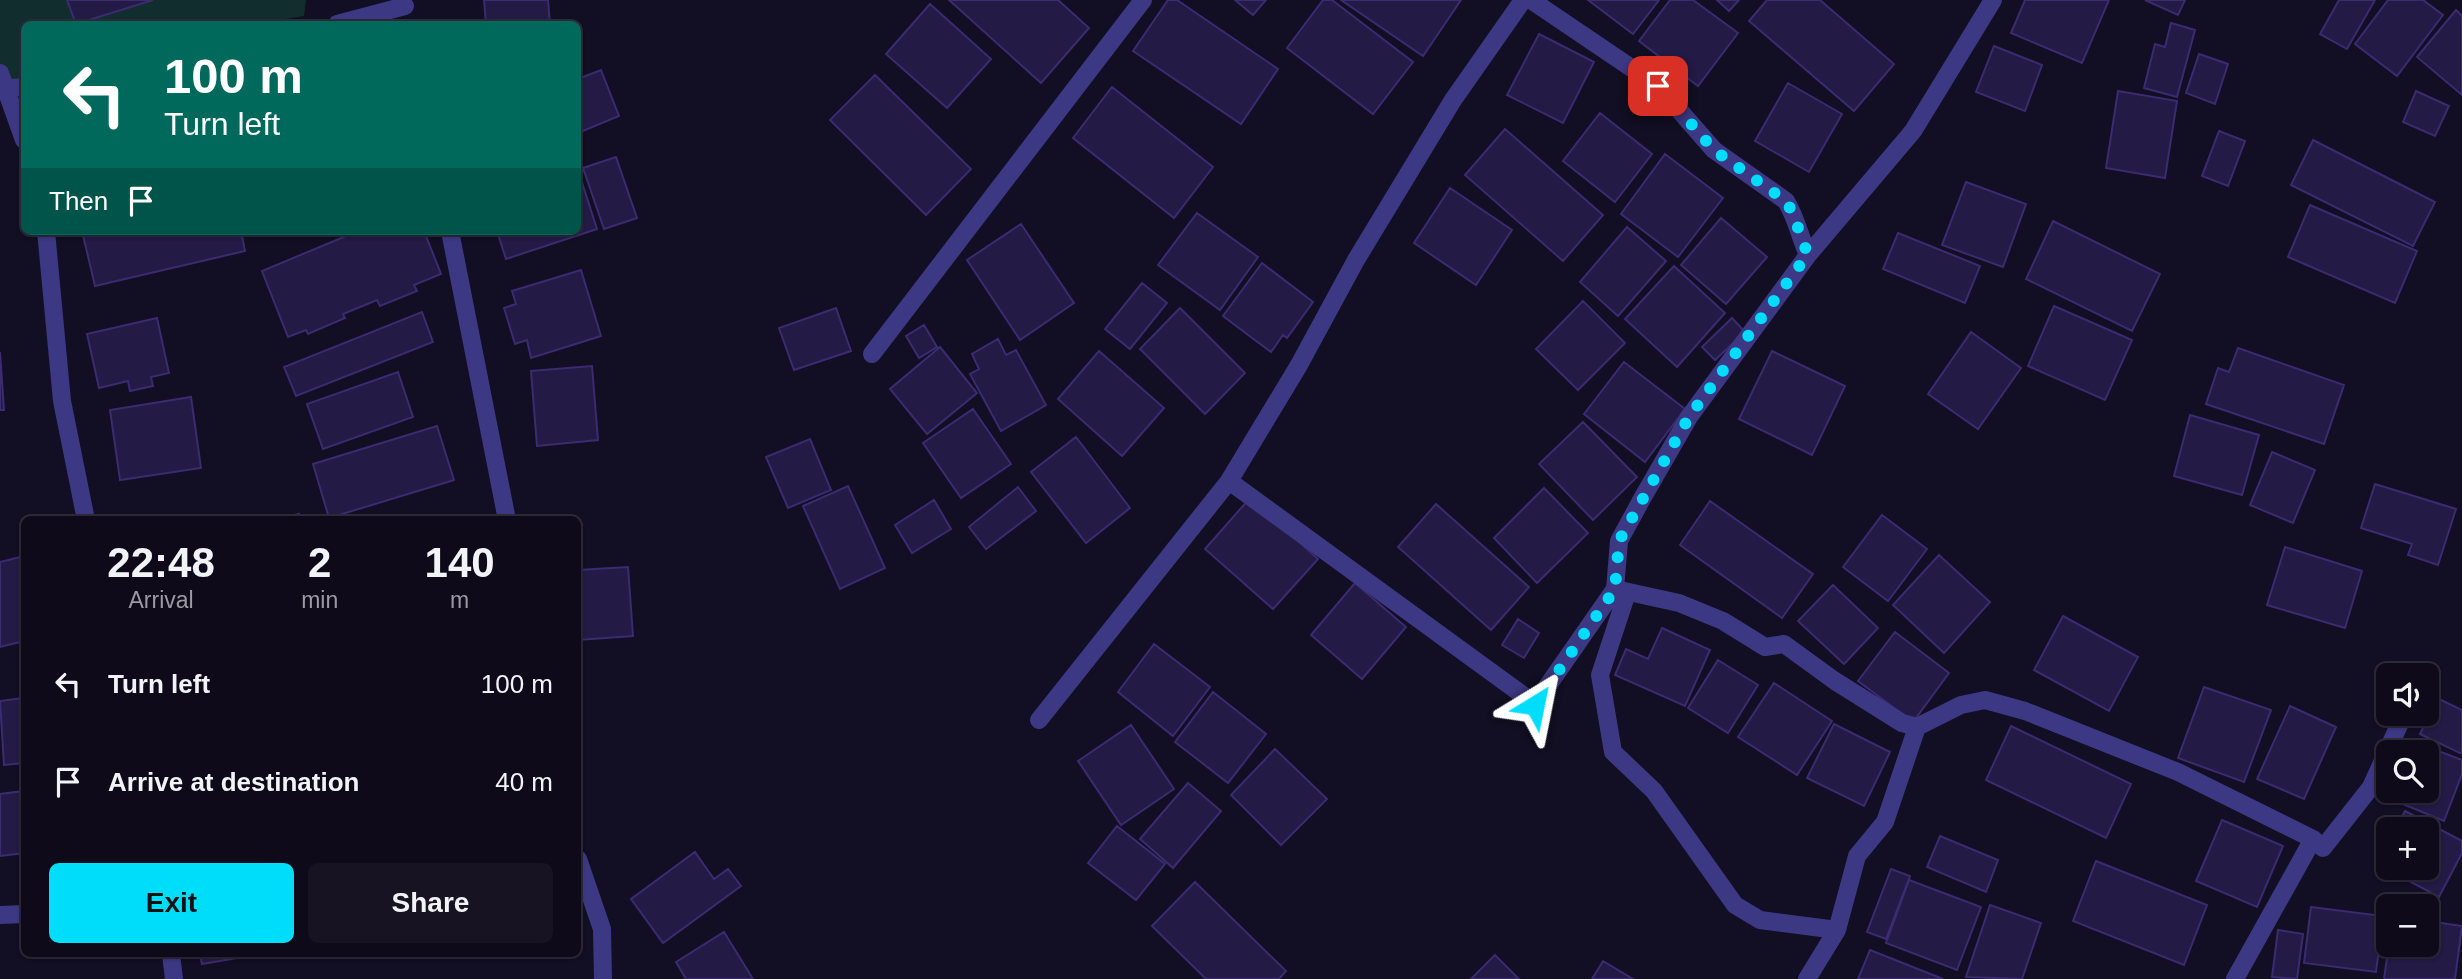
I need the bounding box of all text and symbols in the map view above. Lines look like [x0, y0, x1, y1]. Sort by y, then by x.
icon: left [49, 49, 140, 140]
text: 100 m [164, 49, 303, 103]
pin [1628, 56, 1688, 116]
icon: arrive [1639, 67, 1677, 105]
text: Turn left [164, 106, 280, 142]
icon: arrive [122, 182, 160, 220]
text: Then [49, 186, 108, 216]
text: 22:48 [107, 539, 215, 586]
text: 2 [308, 539, 331, 586]
text: 140 [425, 539, 495, 586]
text: Arrival [128, 587, 194, 613]
text: min [301, 587, 338, 613]
text: m [450, 587, 469, 613]
map controls [2376, 663, 2439, 957]
button: sound [2376, 663, 2439, 726]
icon: left [49, 665, 87, 703]
position arrow [1498, 668, 1572, 742]
text: Turn left [108, 669, 210, 699]
text: 100 m [481, 669, 553, 699]
button: search [2376, 740, 2439, 803]
icon: arrive [49, 763, 87, 801]
text: Arrive at destination [108, 767, 359, 797]
text: 40 m [495, 767, 553, 797]
button: + [2376, 817, 2439, 880]
button: Exit [49, 863, 294, 943]
button: Share [308, 863, 553, 943]
button: − [2376, 894, 2439, 957]

